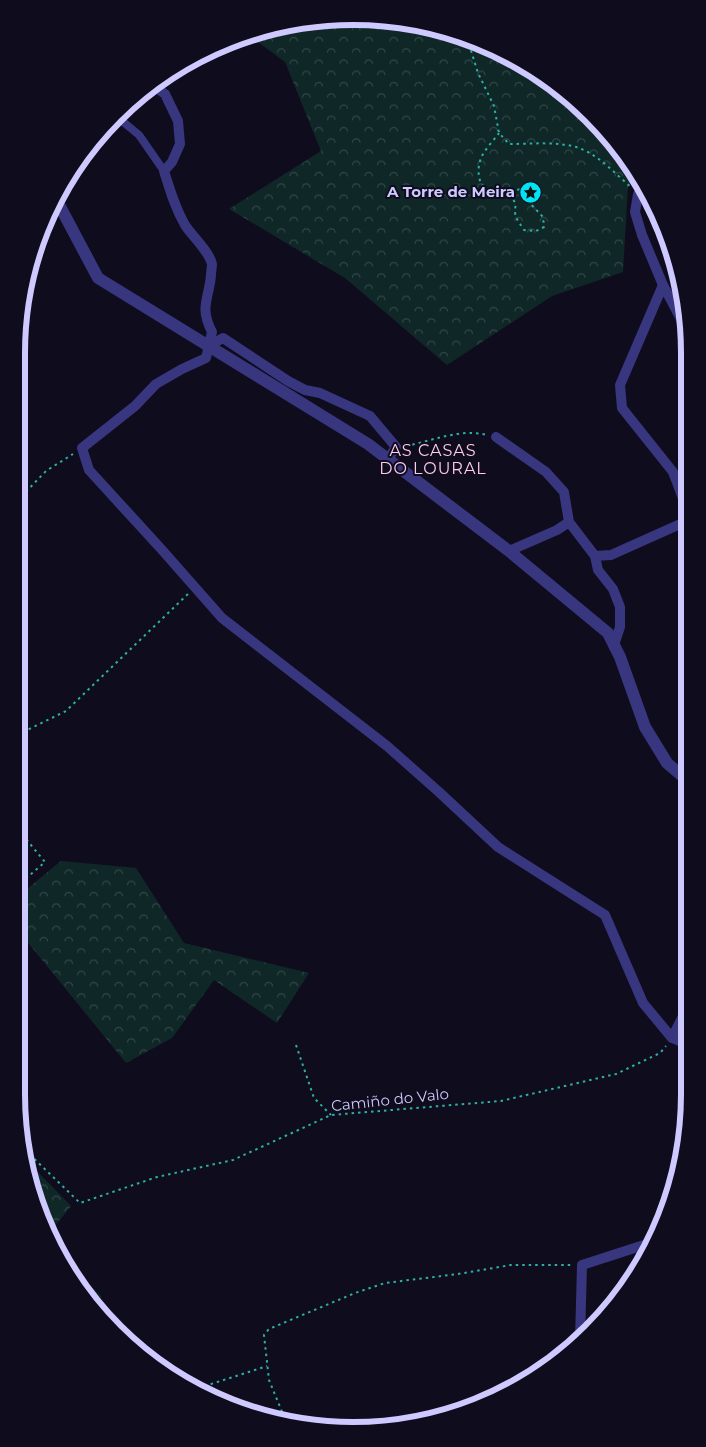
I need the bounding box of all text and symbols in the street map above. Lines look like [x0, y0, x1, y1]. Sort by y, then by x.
place icon: A Torre de Meira [519, 180, 543, 204]
place label: A Torre de Meira [386, 182, 515, 201]
district label: AS CASAS DO LOURAL [379, 441, 487, 478]
street label: Camiño do Valo [330, 1084, 450, 1115]

